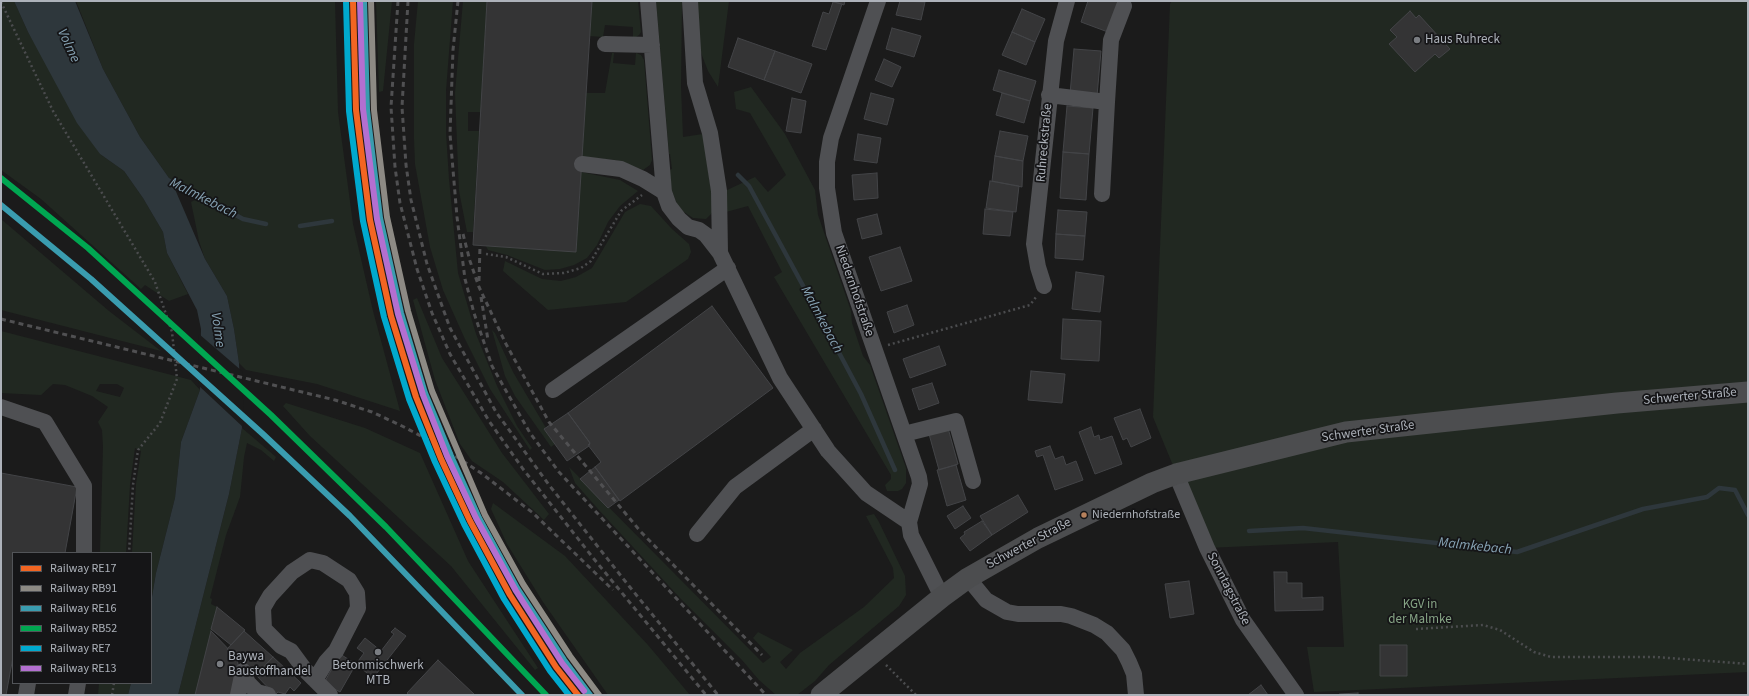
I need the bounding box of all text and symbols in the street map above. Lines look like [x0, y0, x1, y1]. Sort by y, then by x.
water label: Volme [53, 27, 83, 65]
place label: Haus Ruhreck [1425, 32, 1500, 48]
marker: Haus Ruhreck [1412, 35, 1422, 45]
street label: Ruhreckstraße [1034, 103, 1056, 183]
water label: Malmkebach [166, 175, 240, 223]
street label: Niedernhofstraße [831, 243, 877, 339]
water label: Malmkebach [796, 284, 846, 356]
water label: Volme [206, 311, 228, 349]
street label: Schwerter Straße [1643, 385, 1737, 409]
street label: Schwerter Straße [1321, 418, 1415, 446]
place label: Niedernhofstraße [1092, 508, 1180, 522]
marker: Niedernhofstraße [1079, 510, 1089, 520]
street label: Schwerter Straße [984, 515, 1074, 573]
water label: Malmkebach [1438, 535, 1512, 559]
street label: Sonntagstraße [1203, 550, 1253, 628]
legend [12, 552, 152, 684]
text: Railway RE17 [50, 560, 116, 577]
text: Railway RB91 [50, 580, 117, 597]
park label: KGV in der Malmke [1388, 597, 1452, 628]
text: Railway RE16 [50, 600, 116, 617]
text: Railway RB52 [50, 620, 117, 637]
text: Railway RE7 [50, 640, 111, 657]
marker: Betonmischwerk MTB [373, 647, 383, 657]
place label: Baywa Baustoffhandel [228, 649, 311, 680]
place label: Betonmischwerk MTB [332, 658, 424, 689]
marker: Baywa Baustoffhandel [215, 659, 225, 669]
text: Railway RE13 [50, 660, 116, 677]

